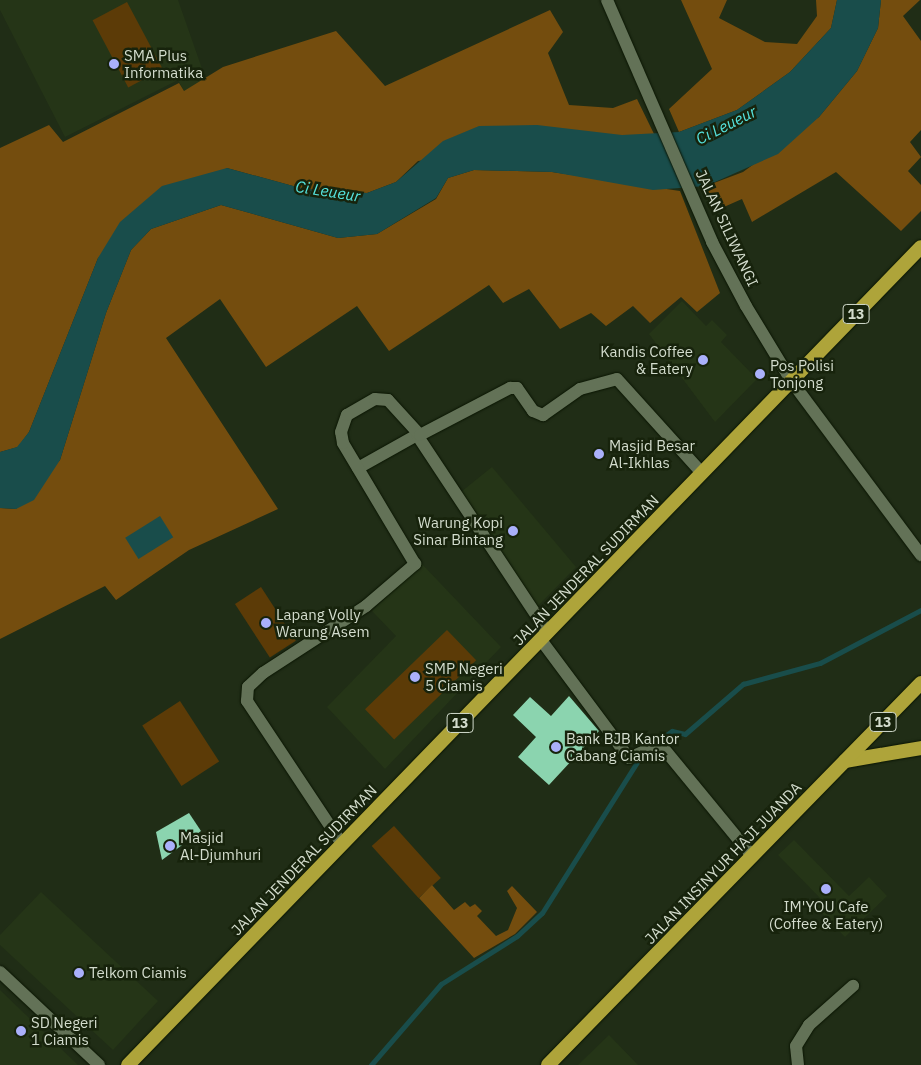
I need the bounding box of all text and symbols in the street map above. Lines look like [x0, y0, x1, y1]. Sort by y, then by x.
place label: SMA Plus Informatika [124, 46, 203, 81]
marker: SMA Plus Informatika [108, 58, 120, 70]
water label: Ci Leueur [693, 102, 759, 148]
street label: JALAN SILIWANGI [692, 167, 762, 289]
water label: Ci Leueur [294, 176, 362, 206]
road number: 13 [842, 302, 870, 326]
place label: Kandis Coffee & Eatery [600, 342, 693, 377]
marker: Kandis Coffee & Eatery [697, 354, 709, 366]
place label: Pos Polisi Tonjong [770, 356, 834, 391]
marker: Pos Polisi Tonjong [754, 368, 766, 380]
place label: Masjid Besar Al-Ikhlas [609, 436, 695, 471]
marker: Masjid Besar Al-Ikhlas [593, 448, 605, 460]
street label: JALAN JENDERAL SUDIRMAN [509, 491, 663, 649]
place label: Warung Kopi Sinar Bintang [413, 513, 503, 548]
marker: Warung Kopi Sinar Bintang [507, 525, 519, 537]
place label: Lapang Volly Warung Asem [276, 605, 369, 640]
marker: Lapang Volly Warung Asem [260, 617, 272, 629]
place label: SMP Negeri 5 Ciamis [425, 659, 503, 694]
marker: SMP Negeri 5 Ciamis [409, 671, 421, 683]
road number: 13 [869, 710, 897, 734]
road number: 13 [446, 711, 474, 734]
place label: Bank BJB Kantor Cabang Ciamis [566, 729, 679, 764]
marker: Bank BJB Kantor Cabang Ciamis [550, 741, 562, 753]
street label: JALAN INSINYUR HAJI JUANDA [641, 778, 805, 948]
street label: JALAN JENDERAL SUDIRMAN [227, 781, 381, 939]
place label: Masjid Al-Djumhuri [180, 828, 261, 863]
marker: Masjid Al-Djumhuri [164, 840, 176, 852]
marker: IM'YOU Cafe (Coffee & Eatery) [820, 883, 832, 895]
place label: IM'YOU Cafe (Coffee & Eatery) [769, 897, 883, 932]
place label: Telkom Ciamis [89, 964, 187, 982]
marker: Telkom Ciamis [73, 967, 85, 979]
place label: SD Negeri 1 Ciamis [31, 1013, 97, 1048]
marker: SD Negeri 1 Ciamis [15, 1025, 27, 1037]

